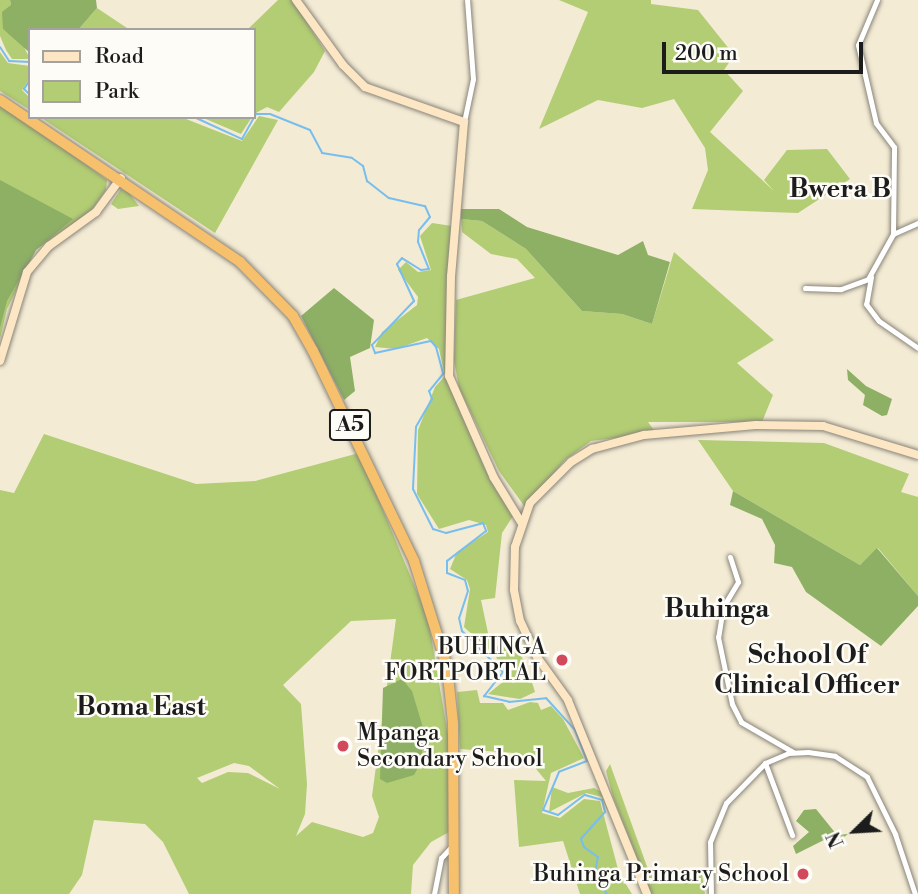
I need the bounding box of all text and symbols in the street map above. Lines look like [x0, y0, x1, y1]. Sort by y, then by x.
legend [28, 28, 256, 119]
scale bar [666, 28, 867, 72]
text: 200 m [675, 41, 738, 67]
text: Road [95, 44, 144, 70]
text: Park [95, 79, 139, 105]
district label: Bwera B [789, 174, 891, 206]
road number: A5 [327, 408, 373, 442]
district label: Buhinga [665, 594, 769, 626]
place label: BUHINGA FORTPORTAL [385, 633, 546, 687]
district label: School Of Clinical Officer [714, 640, 900, 702]
marker: BUHINGA FORTPORTAL [552, 650, 572, 670]
district label: Boma East [76, 692, 206, 724]
place label: Mpanga Secondary School [357, 719, 542, 773]
marker: Mpanga Secondary School [335, 738, 351, 754]
north arrow [820, 796, 890, 866]
text: N [822, 828, 850, 851]
place label: Buhinga Primary School [533, 860, 789, 888]
marker: Buhinga Primary School [795, 866, 811, 882]

